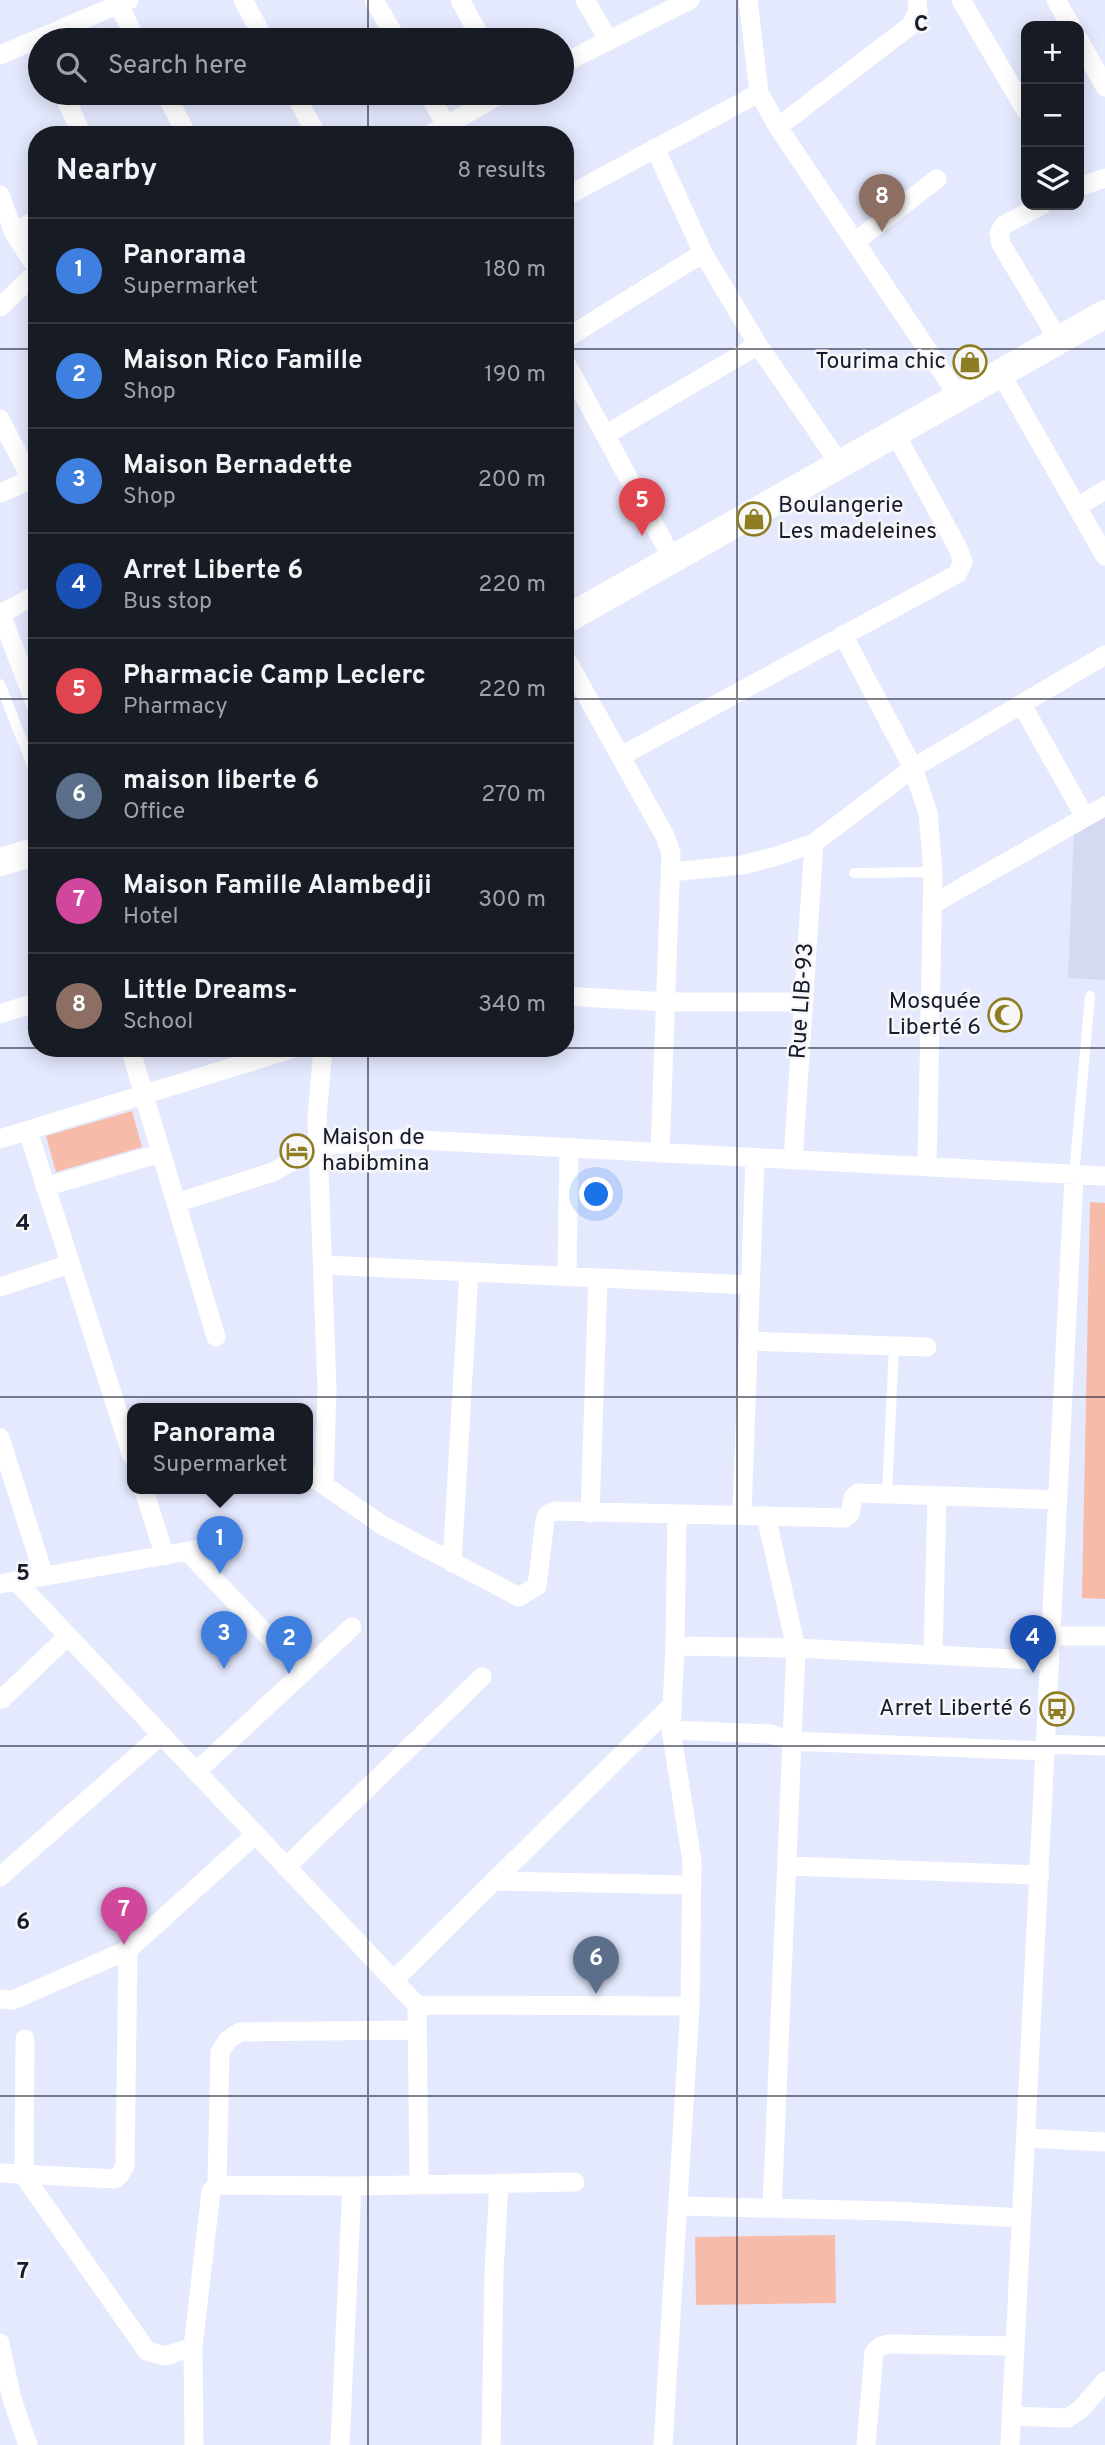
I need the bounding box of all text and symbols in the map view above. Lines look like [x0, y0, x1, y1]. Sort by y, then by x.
text: C [914, 11, 928, 40]
map controls [1021, 21, 1084, 210]
button: + [1021, 21, 1084, 84]
search box [28, 28, 574, 105]
icon: search [52, 48, 90, 86]
text: Search here [108, 50, 247, 83]
button: − [1021, 84, 1084, 147]
button: layers [1021, 147, 1084, 210]
text: Nearby [56, 153, 157, 190]
text: 8 results [457, 157, 546, 186]
pin: 8 [859, 174, 905, 232]
text: Panorama [123, 240, 246, 273]
text: 1 [74, 256, 84, 285]
text: 180 m [484, 256, 546, 285]
text: Supermarket [123, 273, 258, 302]
shop icon: Tourima chic [951, 343, 989, 381]
text: Maison Rico Famille [123, 345, 362, 378]
place label: Tourima chic [815, 348, 946, 377]
text: 2 [72, 361, 86, 390]
text: 190 m [484, 361, 546, 390]
text: Shop [123, 378, 176, 407]
text: Maison Bernadette [123, 450, 352, 483]
text: 3 [72, 466, 86, 495]
text: 200 m [478, 466, 546, 495]
pin: 5 [619, 478, 665, 536]
text: Shop [123, 483, 176, 512]
place label: Boulangerie Les madeleines [778, 492, 937, 547]
shop icon: Boulangerie Les madeleines [735, 500, 773, 538]
text: Arret Liberte 6 [123, 555, 303, 588]
text: 4 [72, 571, 86, 600]
text: 220 m [478, 571, 546, 600]
text: Bus stop [123, 588, 212, 617]
text: Pharmacie Camp Leclerc [123, 660, 426, 693]
text: 5 [72, 676, 86, 705]
text: 220 m [478, 676, 546, 705]
text: Pharmacy [123, 693, 228, 722]
text: maison liberte 6 [123, 765, 319, 798]
text: 6 [72, 781, 86, 810]
text: 270 m [481, 781, 546, 810]
text: Office [123, 798, 185, 827]
text: Maison Famille Alambedji [123, 870, 432, 903]
text: 7 [73, 886, 85, 915]
text: 300 m [478, 886, 546, 915]
text: Hotel [123, 903, 179, 932]
street label: Rue LIB-93 [784, 942, 822, 1060]
text: Little Dreams- [123, 975, 298, 1008]
place label: Mosquée Liberté 6 [887, 988, 981, 1043]
text: 8 [72, 991, 86, 1020]
text: 340 m [478, 991, 546, 1020]
mosque icon: Mosquée Liberté 6 [986, 996, 1024, 1034]
text: School [123, 1008, 193, 1037]
place label: Maison de habibmina [322, 1124, 429, 1179]
hotel icon: Maison de habibmina [278, 1132, 316, 1170]
your location [579, 1177, 613, 1211]
text: 4 [16, 1210, 30, 1239]
popup [127, 1403, 313, 1494]
text: Panorama [153, 1418, 276, 1451]
text: Supermarket [153, 1451, 287, 1480]
pin: 1 [197, 1516, 243, 1574]
text: 5 [16, 1560, 30, 1589]
pin: 3 [201, 1611, 247, 1669]
pin: 4 [1010, 1615, 1056, 1673]
pin: 2 [266, 1616, 312, 1674]
bus stop icon: Arret Liberté 6 [1038, 1690, 1076, 1728]
place label: Arret Liberté 6 [879, 1695, 1032, 1724]
pin: 7 [101, 1887, 147, 1945]
text: 6 [16, 1909, 30, 1938]
pin: 6 [573, 1936, 619, 1994]
text: 7 [17, 2258, 29, 2287]

